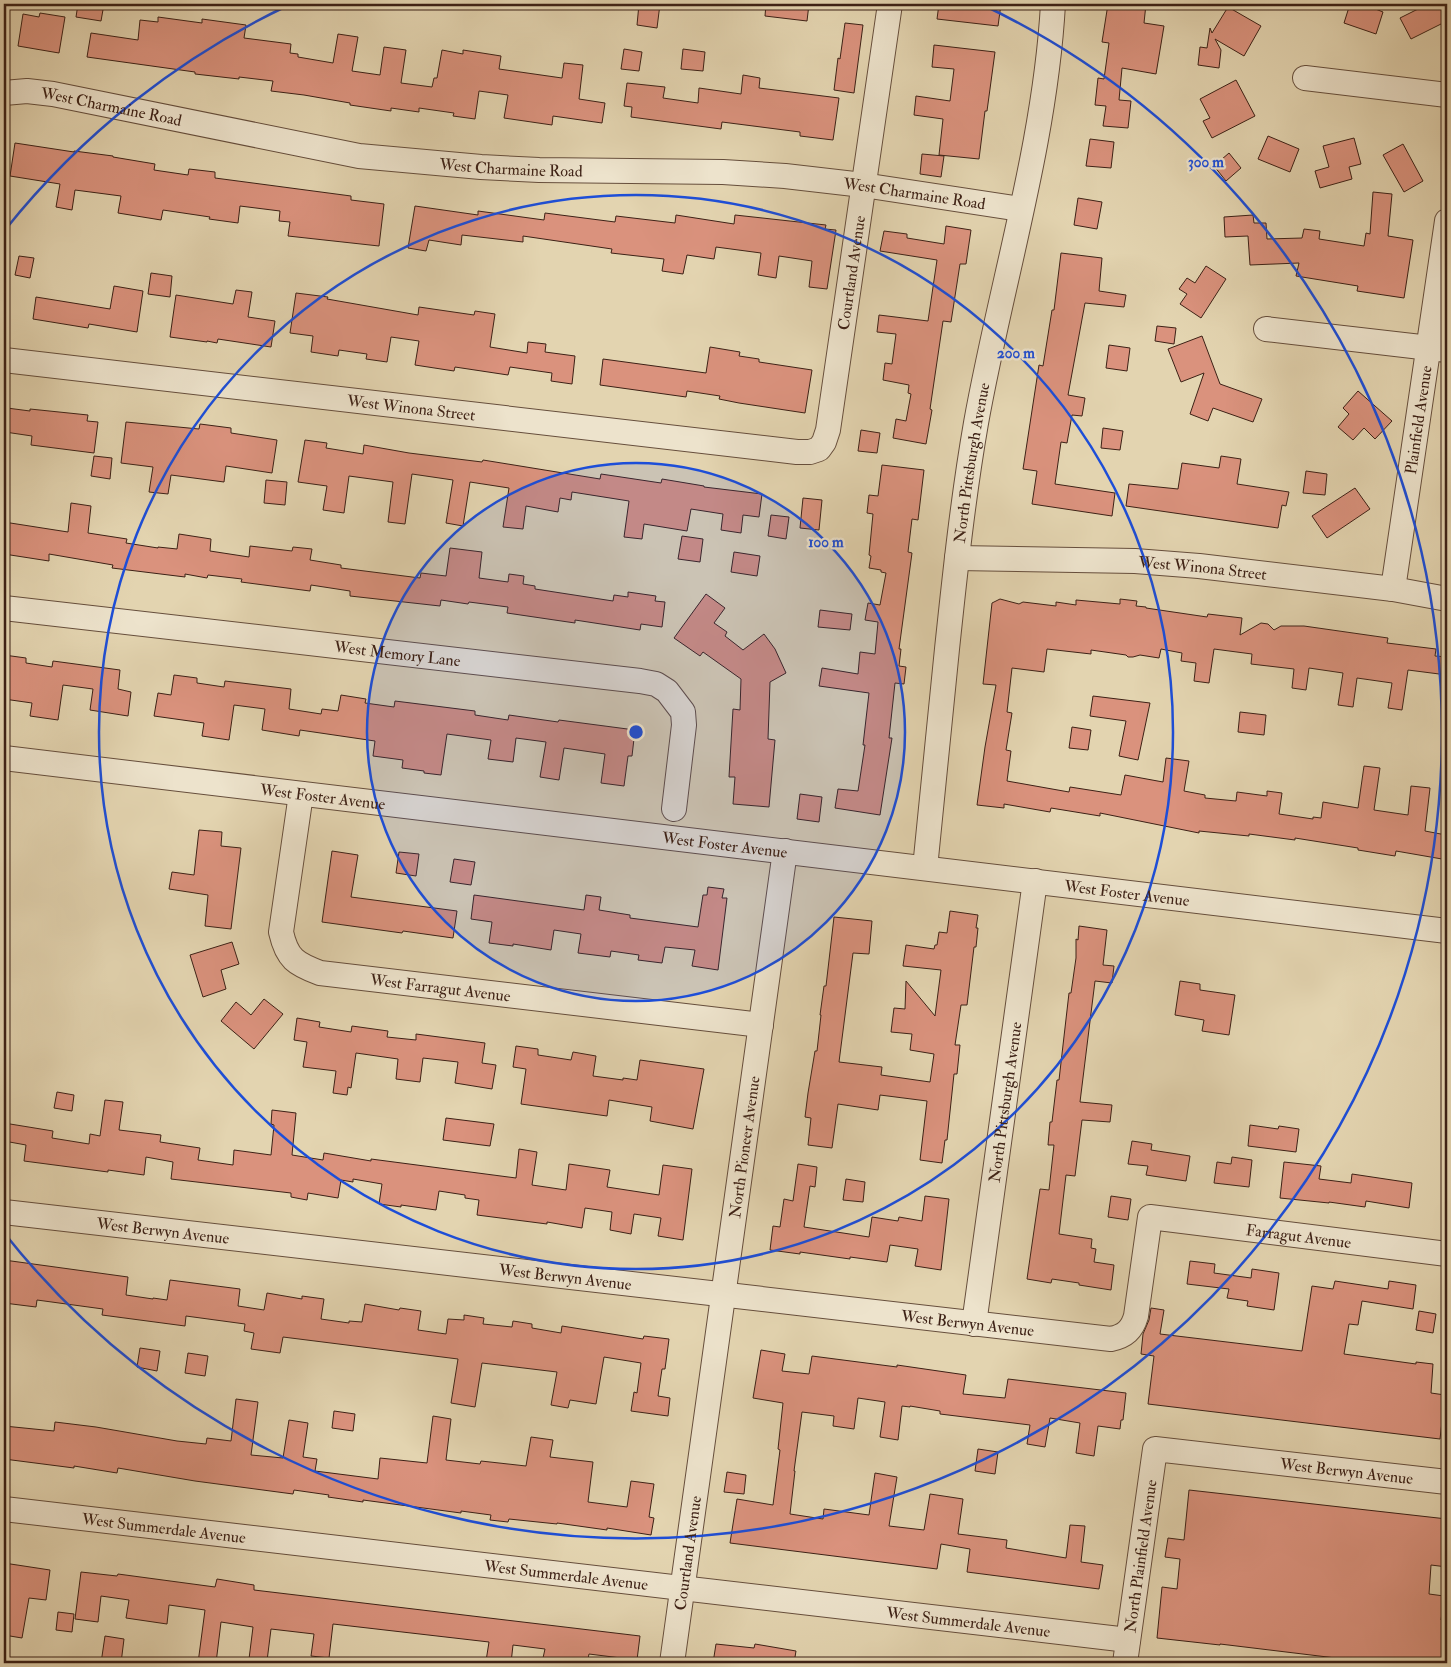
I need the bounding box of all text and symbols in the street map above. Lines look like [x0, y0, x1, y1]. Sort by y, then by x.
street label: West Charmaine Road [39, 84, 184, 131]
text: 300 m [1188, 153, 1224, 172]
street label: West Charmaine Road [438, 154, 583, 181]
street label: West Charmaine Road [842, 174, 987, 215]
street label: Courtland Avenue [834, 214, 870, 331]
text: 200 m [997, 344, 1035, 363]
street label: Plainfield Avenue [1401, 364, 1437, 476]
street label: North Pittsburgh Avenue [950, 381, 995, 544]
street label: West Winona Street [345, 391, 476, 426]
text: 100 m [808, 533, 844, 552]
street label: West Winona Street [1137, 552, 1268, 585]
street label: West Memory Lane [332, 637, 462, 671]
centre of rings [627, 723, 645, 741]
street label: West Foster Avenue [258, 780, 387, 815]
street label: West Foster Avenue [660, 828, 789, 863]
street label: West Foster Avenue [1062, 876, 1191, 911]
street label: West Farragut Avenue [368, 970, 512, 1006]
street label: North Pittsburgh Avenue [985, 1020, 1027, 1184]
street label: North Pioneer Avenue [725, 1075, 765, 1219]
street label: West Berwyn Avenue [94, 1214, 231, 1249]
street label: Farragut Avenue [1245, 1220, 1352, 1253]
street label: West Berwyn Avenue [497, 1260, 633, 1295]
street label: West Berwyn Avenue [899, 1306, 1035, 1341]
street label: West Berwyn Avenue [1278, 1454, 1414, 1489]
street label: North Plainfield Avenue [1120, 1478, 1162, 1634]
street label: Courtland Avenue [670, 1494, 706, 1612]
street label: West Summerdale Avenue [80, 1509, 247, 1548]
street label: West Summerdale Avenue [482, 1556, 649, 1595]
street label: West Summerdale Avenue [884, 1603, 1052, 1642]

